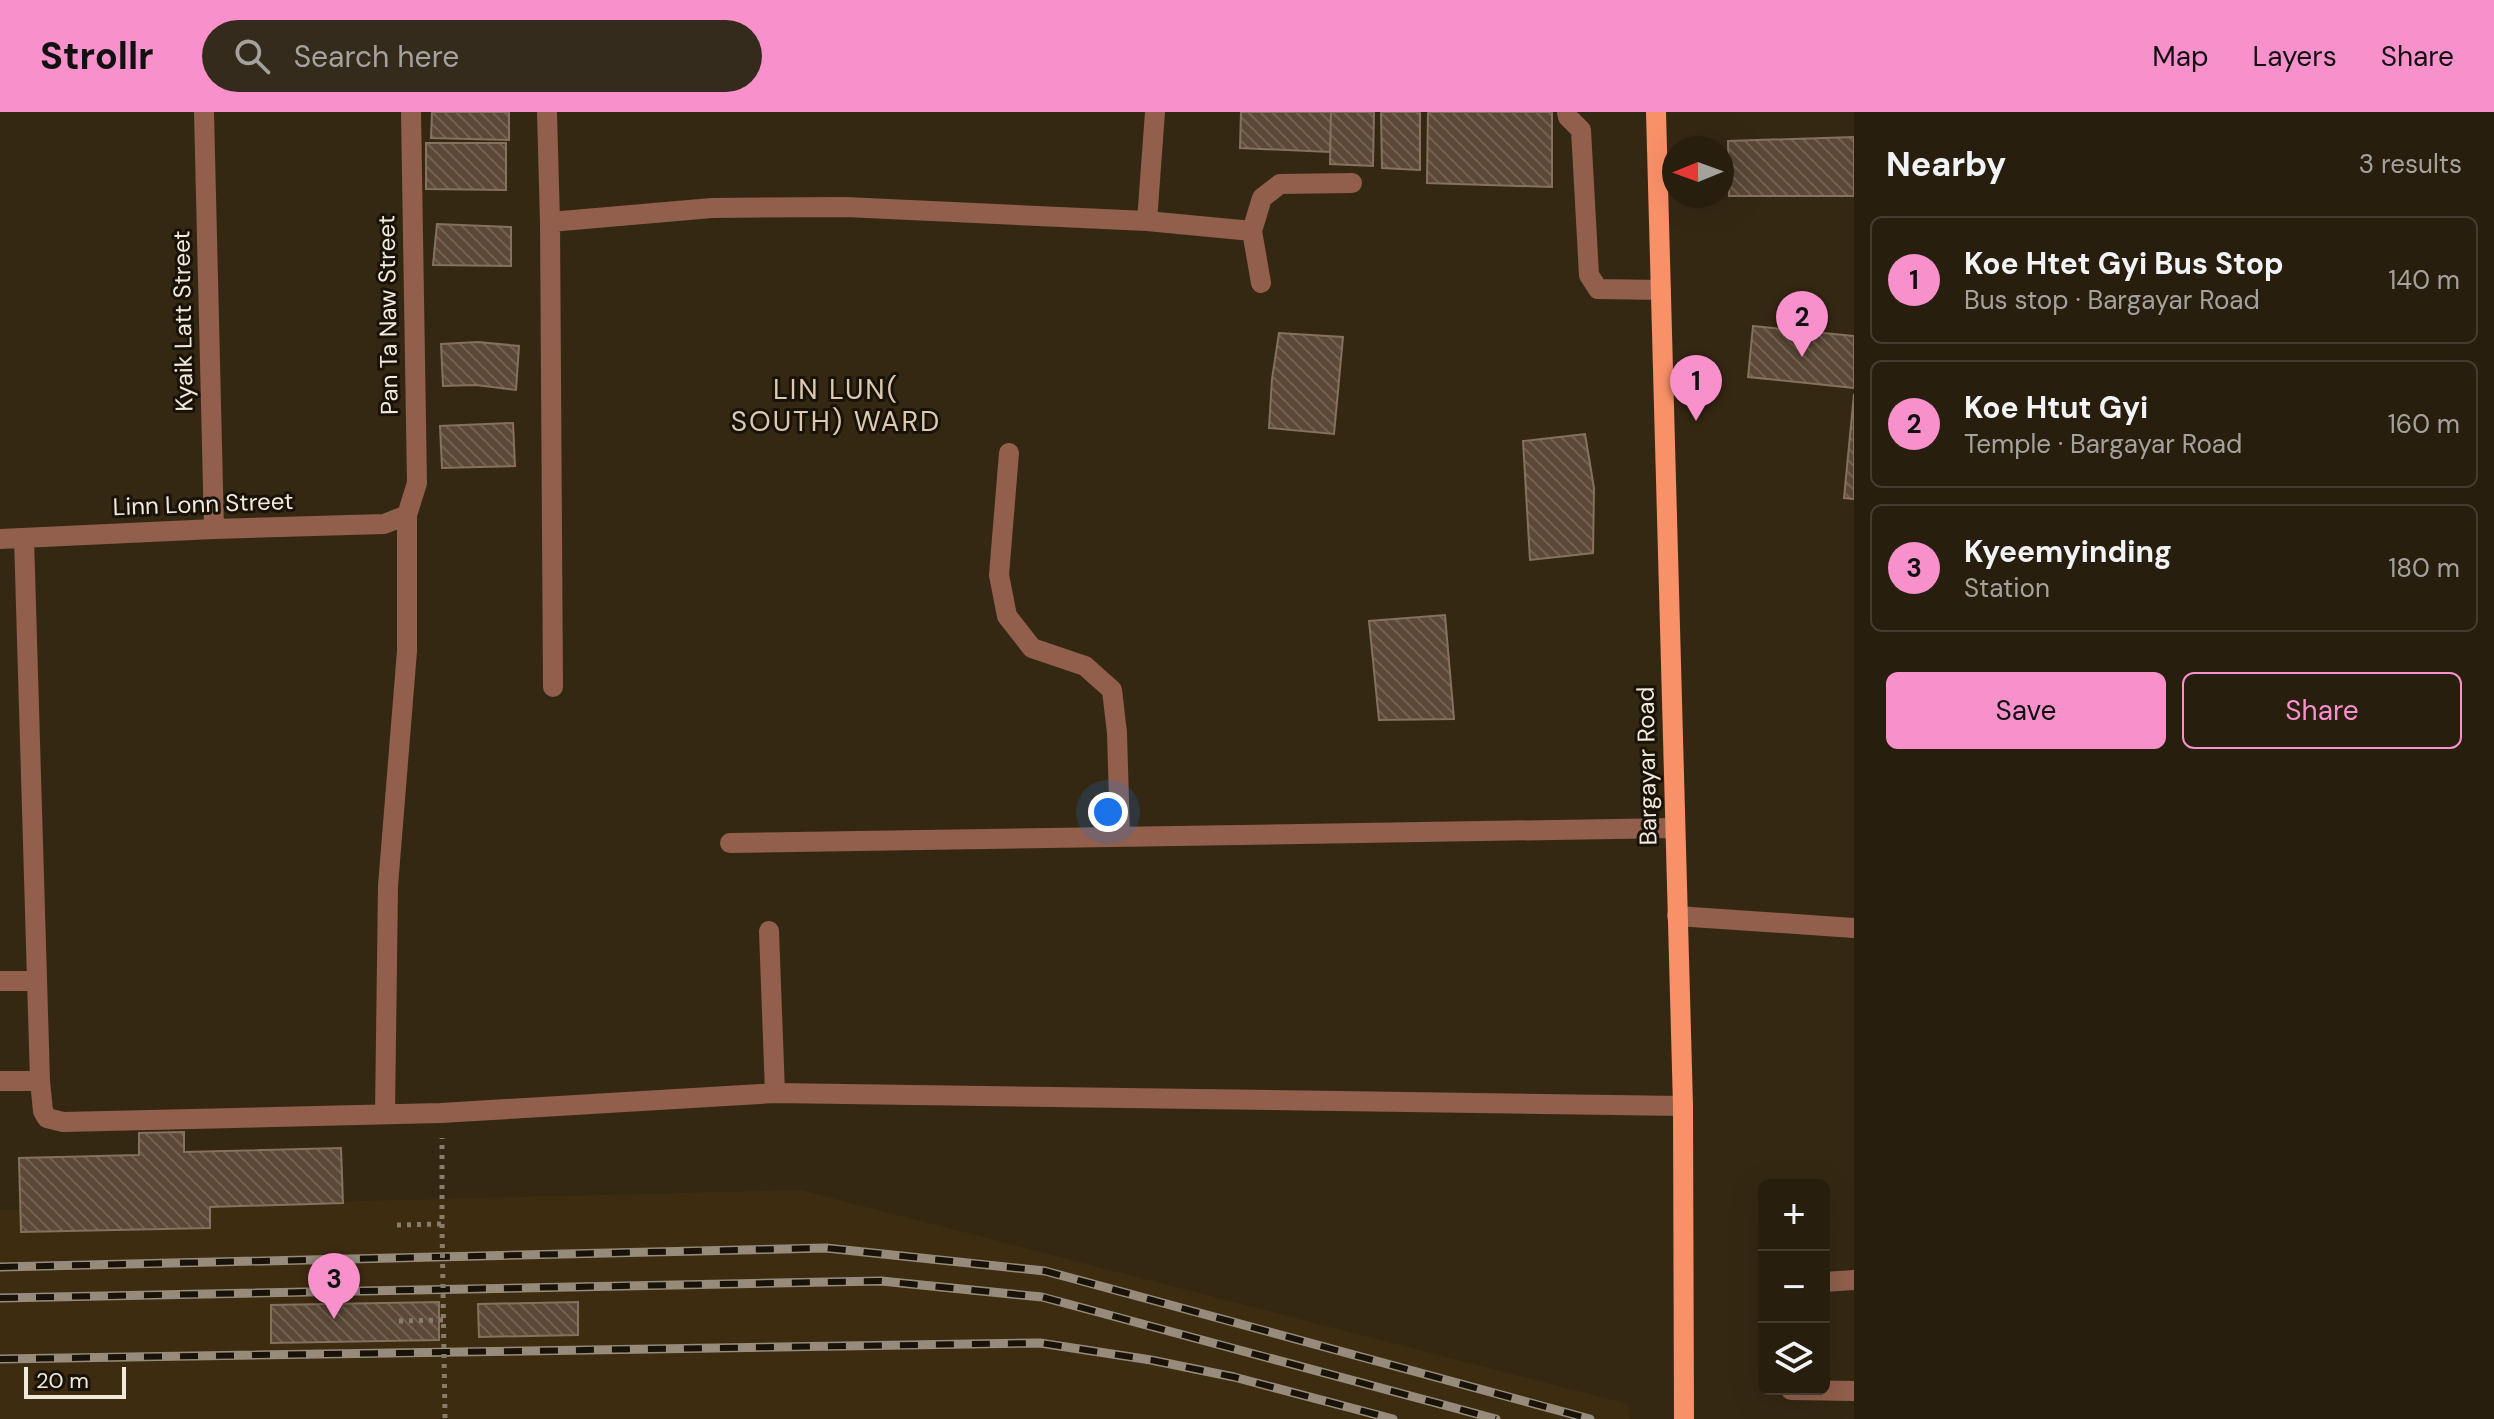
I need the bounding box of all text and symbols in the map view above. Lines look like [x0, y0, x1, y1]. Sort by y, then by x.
search box [202, 20, 762, 92]
text: Strollr [40, 31, 154, 81]
icon: search [230, 34, 274, 78]
text: Search here [294, 37, 459, 76]
text: Map [2152, 38, 2209, 75]
text: Layers [2253, 38, 2337, 75]
text: Share [2381, 38, 2454, 75]
north arrow [1662, 136, 1734, 208]
text: Nearby [1886, 142, 2006, 187]
text: 3 results [2359, 147, 2462, 181]
street label: Pan Ta Naw Street [370, 215, 405, 415]
street label: Kyaik Latt Street [165, 230, 200, 412]
text: Koe Htet Gyi Bus Stop [1964, 244, 2284, 283]
text: 1 [1909, 263, 1919, 297]
text: 140 m [2388, 263, 2460, 297]
text: Bus stop · Bargayar Road [1964, 283, 2260, 317]
pin: 2 [1776, 291, 1828, 357]
pin: 1 [1670, 355, 1722, 421]
district label: LIN LUN( SOUTH) WARD [731, 371, 941, 440]
text: Koe Htut Gyi [1964, 388, 2148, 427]
text: 2 [1906, 407, 1922, 441]
text: 160 m [2388, 407, 2460, 441]
text: Temple · Bargayar Road [1964, 427, 2242, 461]
street label: Linn Lonn Street [112, 485, 294, 522]
text: Kyeemyinding [1964, 532, 2172, 571]
text: 3 [1906, 551, 1922, 585]
text: 180 m [2388, 551, 2460, 585]
text: Station [1964, 571, 2050, 605]
button: Save [1886, 672, 2166, 749]
button: Share [2182, 672, 2462, 749]
street label: Bargayar Road [1630, 686, 1663, 846]
your location [1088, 792, 1128, 832]
map controls [1758, 1179, 1830, 1395]
button: + [1758, 1179, 1830, 1251]
button: − [1758, 1251, 1830, 1323]
pin: 3 [308, 1253, 360, 1319]
button: layers [1758, 1323, 1830, 1395]
scale bar [24, 1363, 126, 1399]
text: 20 m [36, 1366, 89, 1395]

